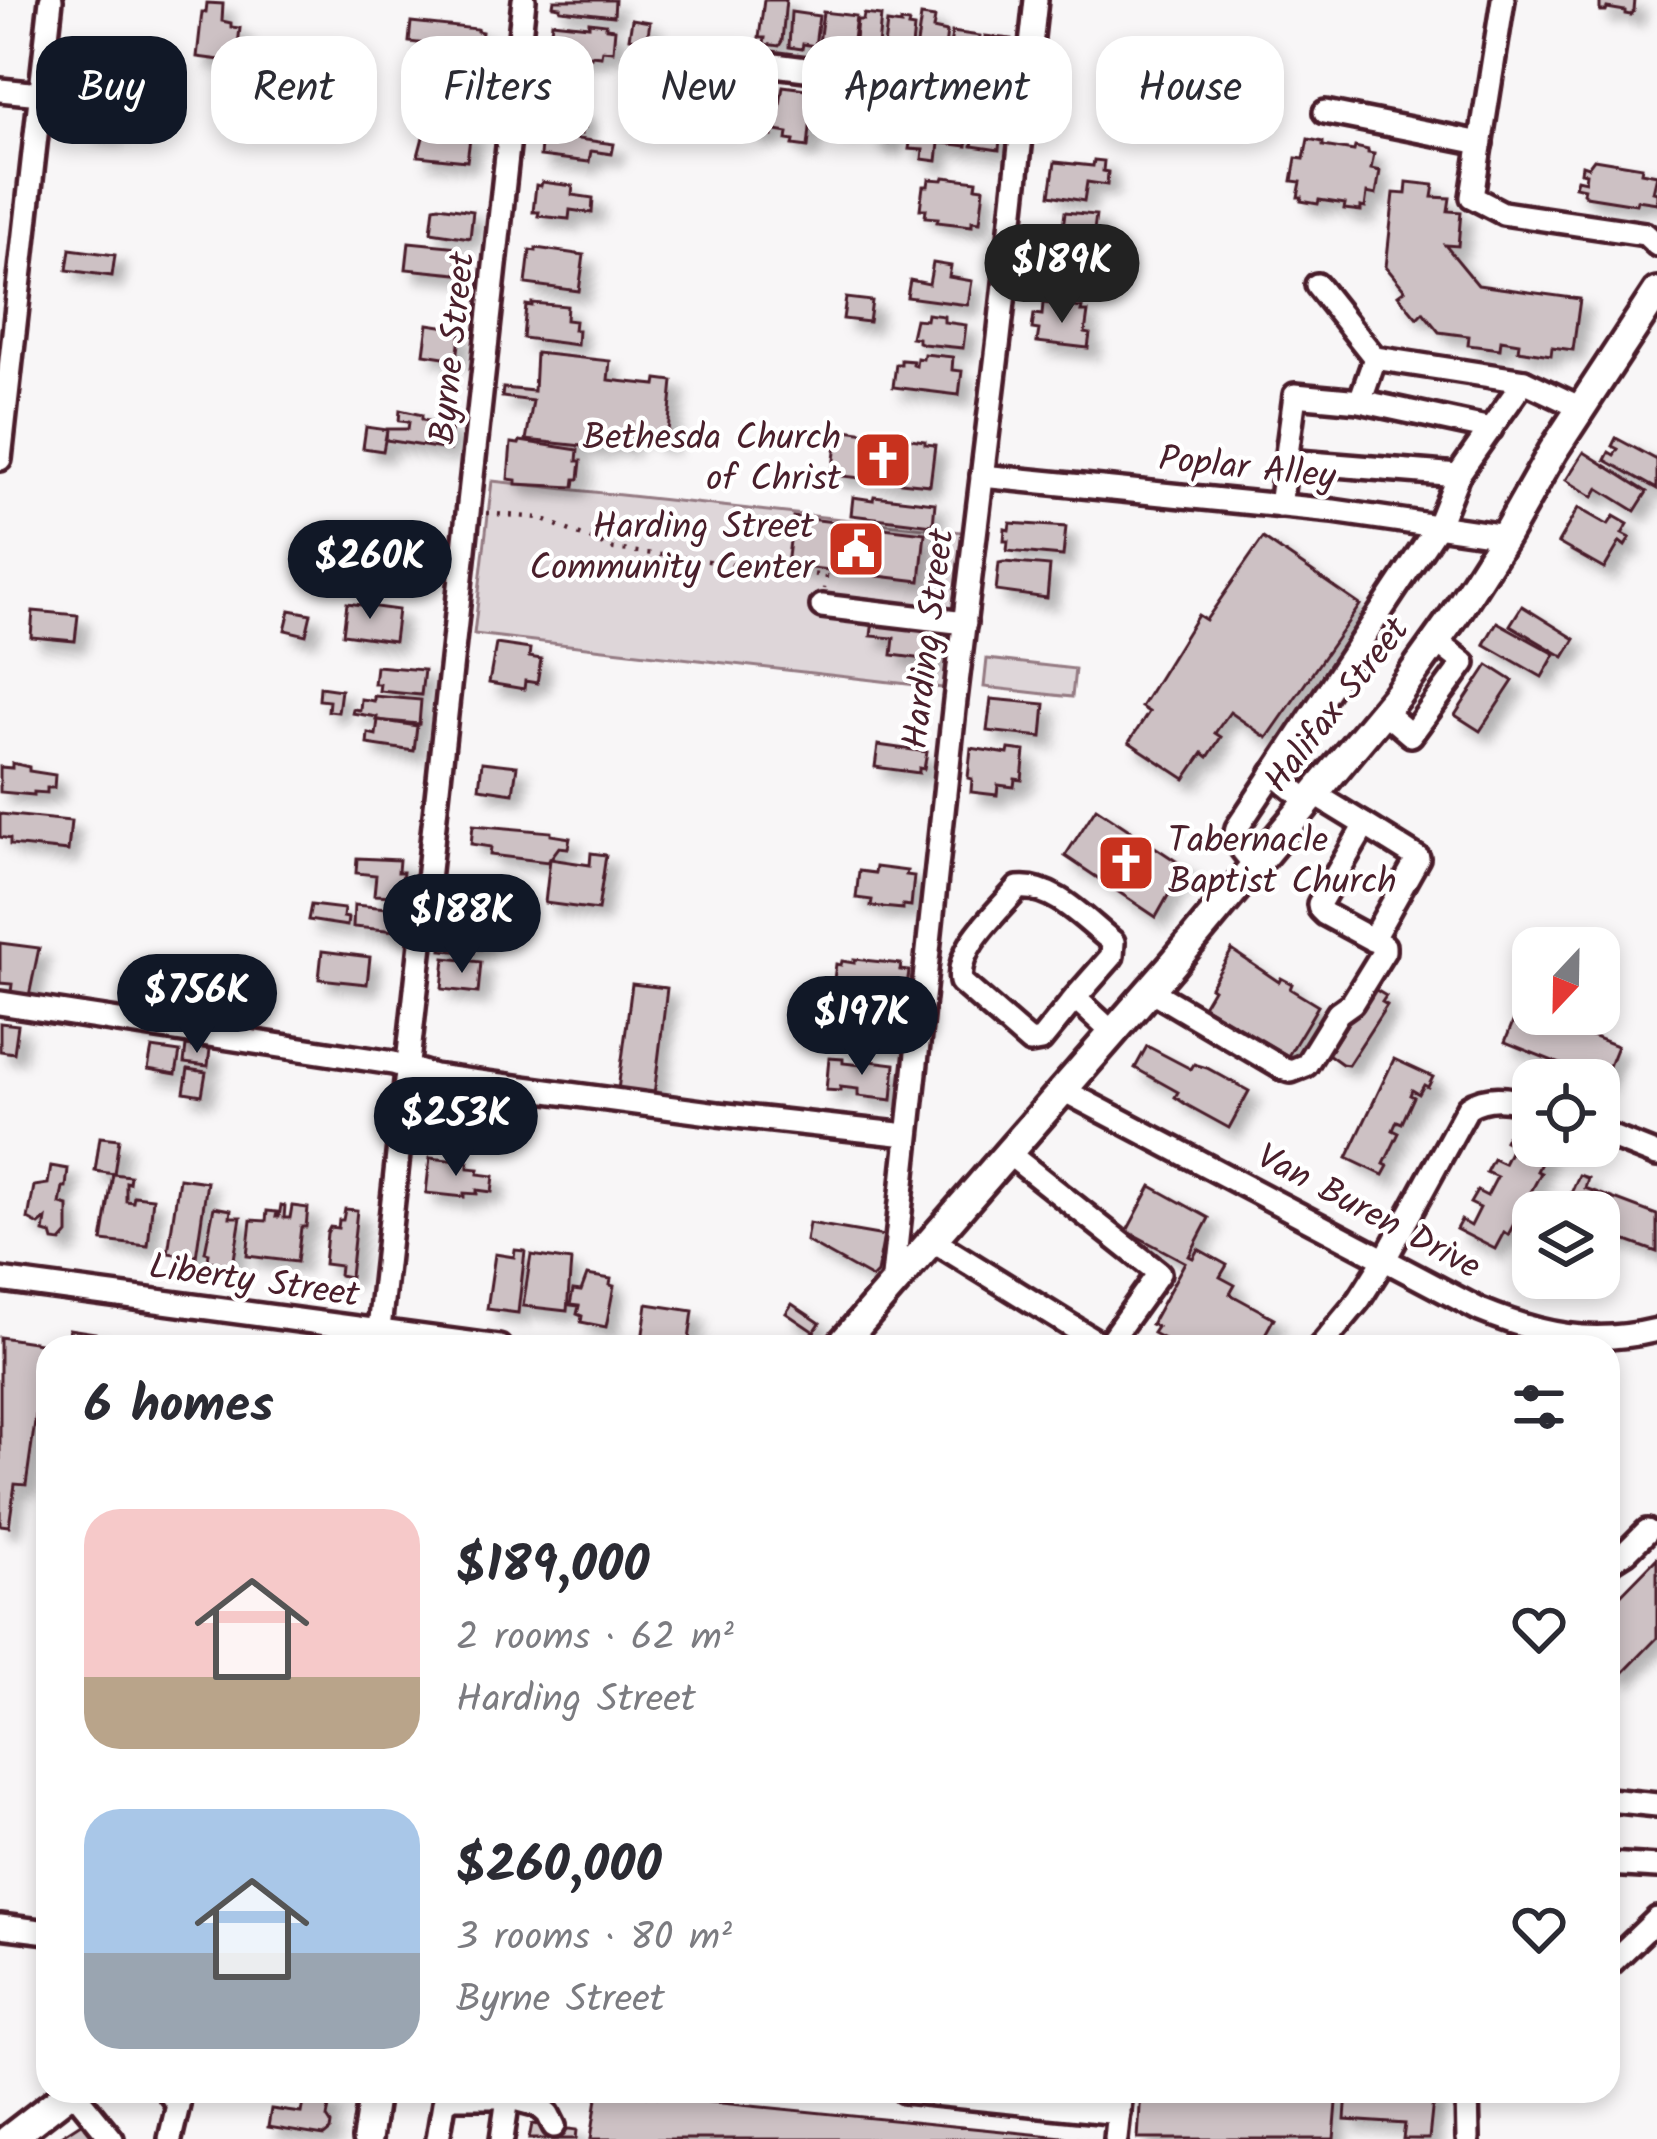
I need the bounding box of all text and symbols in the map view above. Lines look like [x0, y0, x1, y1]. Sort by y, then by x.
chip: Buy [36, 36, 187, 144]
chip: Rent [211, 36, 377, 144]
chip: Filters [401, 36, 594, 144]
chip: New [618, 36, 778, 144]
chip: Apartment [802, 36, 1072, 144]
chip: House [1096, 36, 1284, 144]
pin: $189K [978, 224, 1146, 326]
text: $189K [1011, 232, 1113, 294]
street label: Byrne Street [416, 248, 493, 447]
place label: Bethesda Church of Christ [582, 411, 842, 509]
church icon: Bethesda Church of Christ [852, 429, 914, 491]
street label: Poplar Alley [1156, 431, 1339, 507]
place label: Harding Street Community Center [529, 500, 816, 598]
public building icon: Harding Street Community Center [825, 518, 887, 580]
pin: $260K [286, 520, 454, 622]
street label: Harding Street [888, 525, 972, 752]
text: $260K [315, 528, 425, 590]
street label: Halifax Street [1251, 605, 1426, 806]
place label: Tabernacle Baptist Church [1168, 814, 1397, 912]
church icon: Tabernacle Baptist Church [1095, 832, 1157, 894]
pin: $188K [378, 874, 546, 976]
text: $188K [410, 882, 514, 944]
north arrow [1512, 927, 1620, 1035]
map controls [1512, 927, 1620, 1299]
pin: $756K [113, 954, 281, 1056]
text: $756K [144, 962, 250, 1024]
pin: $197K [778, 976, 946, 1078]
text: $197K [814, 984, 910, 1046]
button: locate [1512, 1059, 1620, 1167]
pin: $253K [372, 1077, 540, 1179]
text: $253K [401, 1085, 511, 1147]
street label: Van Buren Drive [1246, 1130, 1490, 1296]
button: layers [1512, 1191, 1620, 1299]
street label: Liberty Street [145, 1239, 364, 1325]
text: 6 homes [84, 1367, 274, 1448]
icon: filters [1506, 1374, 1572, 1440]
text: $189,000 [456, 1527, 649, 1608]
icon: home [180, 1557, 324, 1701]
icon: heart [1506, 1596, 1572, 1662]
text: 2 rooms · 62 m² [456, 1608, 734, 1670]
text: Harding Street [456, 1670, 696, 1732]
text: $260,000 [456, 1827, 662, 1908]
icon: home [180, 1857, 324, 2001]
icon: heart [1506, 1896, 1572, 1962]
text: 3 rooms · 80 m² [456, 1908, 732, 1970]
text: Byrne Street [456, 1970, 665, 2032]

